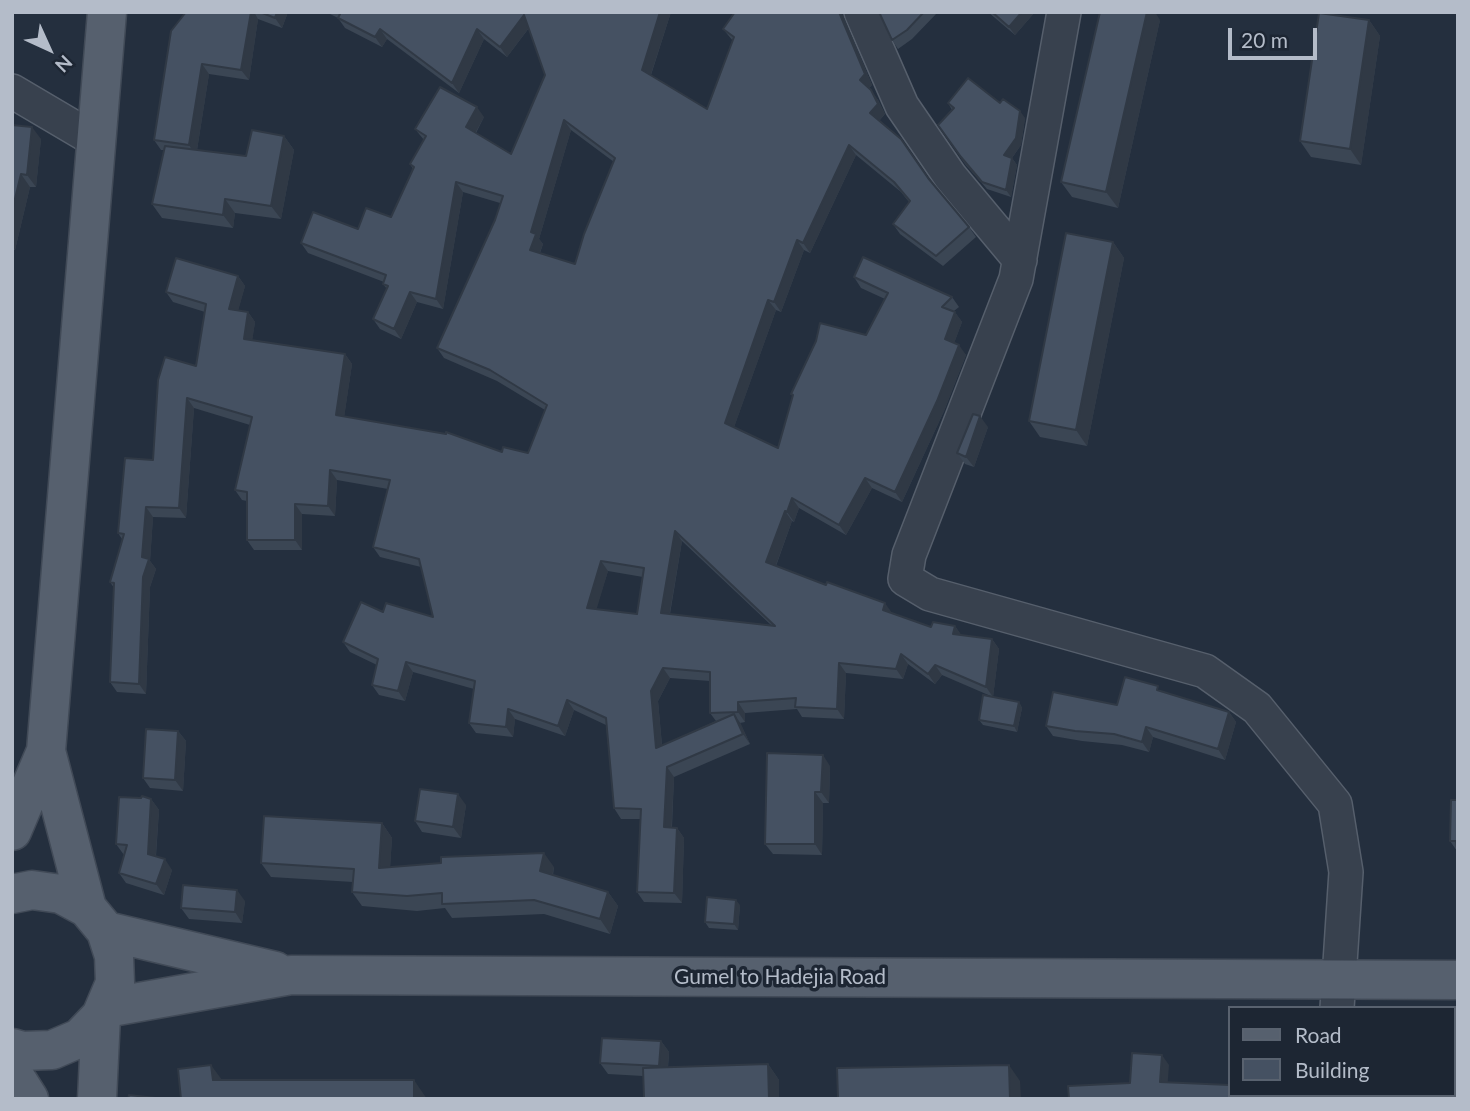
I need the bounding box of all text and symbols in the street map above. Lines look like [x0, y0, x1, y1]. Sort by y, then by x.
north arrow [14, 14, 84, 84]
scale bar [1232, 14, 1321, 58]
text: 20 m [1241, 27, 1288, 52]
text: N [51, 51, 78, 78]
street label: Gumel to Hadejia Road [674, 964, 886, 990]
legend [1228, 1006, 1456, 1097]
text: Road [1295, 1022, 1342, 1047]
text: Building [1295, 1057, 1370, 1082]

